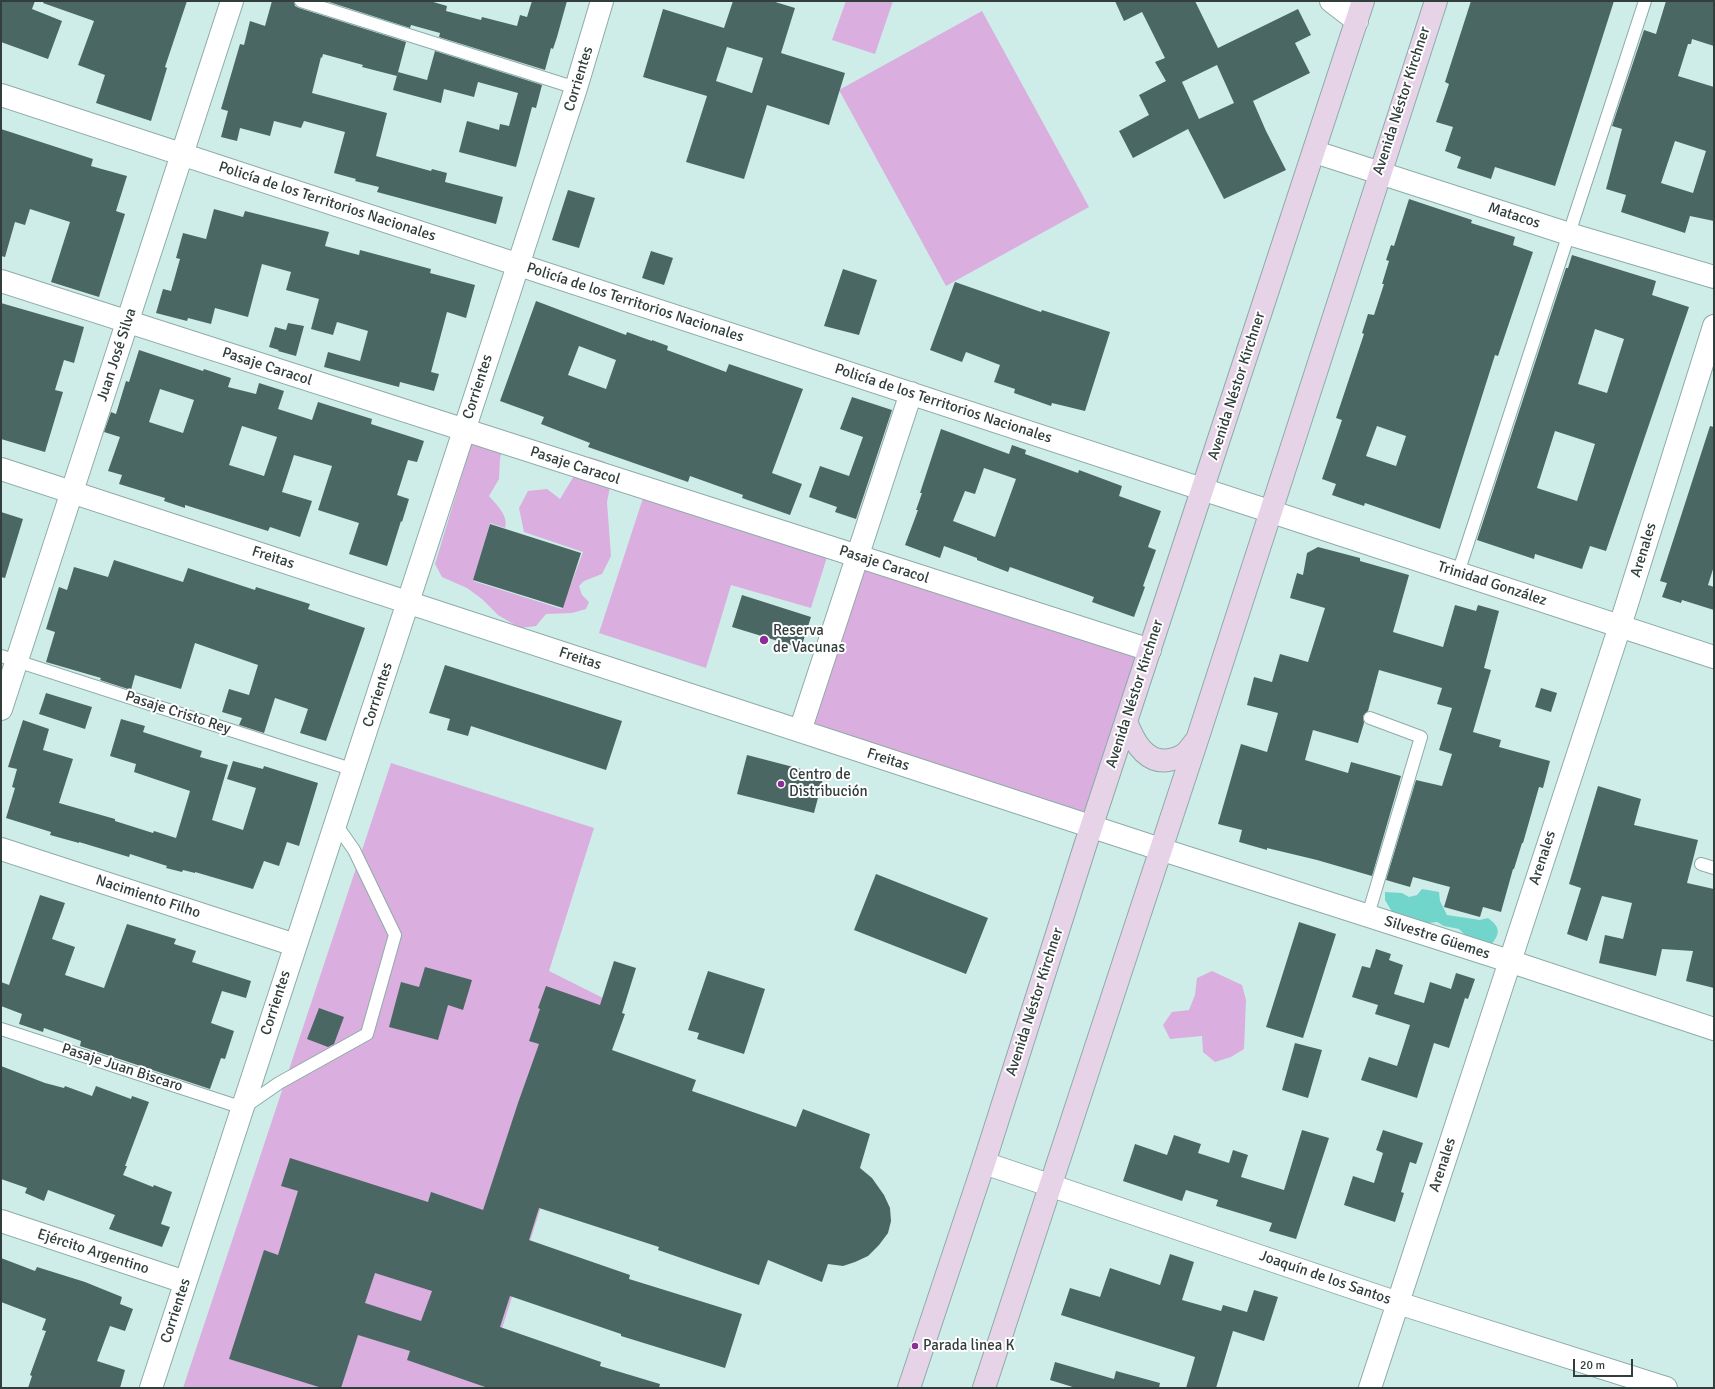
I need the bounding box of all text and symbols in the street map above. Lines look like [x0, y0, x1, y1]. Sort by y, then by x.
street label: Avenida Néstor Kirchner [1370, 25, 1434, 177]
street label: Corrientes [561, 44, 597, 114]
street label: Policía de los Territorios Nacionales [216, 158, 438, 246]
street label: Matacos [1486, 199, 1542, 233]
street label: Policía de los Territorios Nacionales [524, 259, 746, 347]
street label: Juan José Silva [93, 306, 141, 404]
street label: Avenida Néstor Kirchner [1205, 310, 1269, 462]
street label: Pasaje Caracol [220, 344, 314, 390]
street label: Corrientes [459, 352, 497, 422]
street label: Policía de los Territorios Nacionales [832, 360, 1054, 448]
street label: Pasaje Caracol [528, 443, 622, 489]
street label: Arenales [1627, 521, 1661, 579]
street label: Pasaje Caracol [837, 542, 931, 588]
street label: Freitas [249, 543, 297, 573]
street label: Trinidad González [1435, 558, 1549, 610]
street label: Avenida Néstor Kirchner [1103, 618, 1167, 770]
place label: Reserva de Vacunas [773, 622, 845, 657]
marker: Reserva de Vacunas [758, 634, 770, 646]
street label: Freitas [556, 644, 604, 674]
street label: Corrientes [359, 660, 397, 730]
street label: Pasaje Cristo Rey [123, 687, 233, 739]
street label: Freitas [864, 745, 912, 775]
place label: Centro de Distribución [789, 766, 868, 801]
marker: Centro de Distribución [776, 779, 786, 789]
street label: Arenales [1526, 829, 1560, 887]
street label: Nacimiento Filho [93, 872, 203, 922]
street label: Silvestre Güemes [1382, 912, 1492, 964]
street label: Avenida Néstor Kirchner [1003, 926, 1067, 1078]
street label: Corrientes [257, 968, 295, 1038]
street label: Pasaje Juan Biscaro [59, 1040, 185, 1096]
street label: Arenales [1426, 1136, 1460, 1194]
street label: Ejército Argentino [35, 1225, 151, 1279]
street label: Joaquín de los Santos [1257, 1247, 1393, 1309]
street label: Corrientes [157, 1276, 195, 1346]
place label: Parada linea K [923, 1337, 1015, 1355]
marker: Parada linea K [910, 1341, 920, 1351]
scale bar [1575, 1351, 1635, 1377]
text: 20 m [1580, 1358, 1605, 1373]

